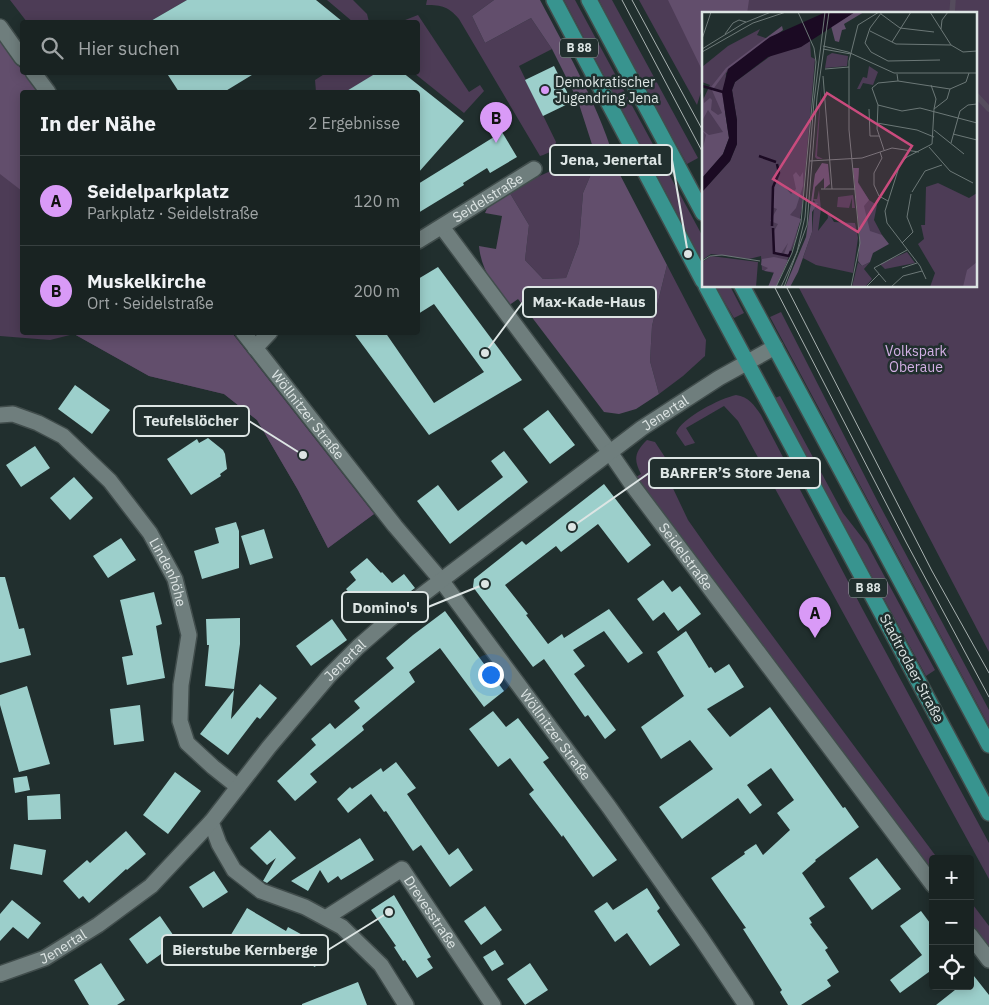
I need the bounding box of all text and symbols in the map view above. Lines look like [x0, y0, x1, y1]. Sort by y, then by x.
inset map [702, 12, 976, 288]
search box [20, 20, 420, 75]
icon: search [38, 34, 66, 62]
text: Hier suchen [78, 36, 180, 60]
road number: B 88 [560, 38, 598, 58]
place label: Demokratischer Jugendring Jena [555, 73, 659, 107]
marker: Demokratischer Jugendring Jena [539, 84, 551, 96]
pin: B [480, 102, 512, 143]
text: In der Nähe [40, 109, 156, 137]
text: 2 Ergebnisse [308, 113, 400, 133]
callout: Jena, Jenertal [550, 145, 672, 175]
text: Jena, Jenertal [560, 150, 662, 169]
street label: Seidelstraße [449, 169, 527, 226]
text: Seidelparkplatz [87, 179, 229, 203]
text: A [51, 191, 61, 211]
text: 120 m [353, 191, 400, 211]
text: Parkplatz · Seidelstraße [87, 203, 259, 223]
text: Muskelkirche [87, 269, 206, 293]
text: B [51, 281, 61, 301]
text: 200 m [353, 281, 400, 301]
callout: Max-Kade-Haus [523, 287, 656, 317]
text: Max-Kade-Haus [532, 292, 646, 311]
text: Ort · Seidelstraße [87, 293, 214, 313]
park label: Volkspark Oberaue [885, 342, 948, 376]
street label: Wöllnitzer Straße [267, 366, 349, 463]
street label: Jenertal [639, 391, 692, 435]
callout: Teufelslöcher [134, 406, 249, 436]
text: Teufelslöcher [143, 411, 239, 430]
callout: BARFER’S Store Jena [649, 458, 820, 488]
text: BARFER’S Store Jena [660, 463, 811, 482]
street label: Seidelstraße [655, 519, 717, 594]
street label: Lindenhöhe [145, 535, 191, 609]
road number: B 88 [849, 578, 887, 598]
callout: Domino's [342, 592, 428, 622]
pin: A [799, 597, 831, 638]
text: Domino's [352, 598, 418, 617]
street label: Stadtrodaer Straße [876, 611, 948, 726]
street label: Jenertal [320, 635, 370, 685]
your location [478, 662, 504, 688]
street label: Wöllnitzer Straße [516, 686, 595, 784]
map controls [929, 855, 974, 990]
button: + [929, 855, 974, 900]
street label: Drevesstraße [400, 872, 462, 952]
button: − [929, 900, 974, 945]
street label: Jenertal [38, 925, 90, 968]
callout: Bierstube Kernberge [162, 935, 328, 965]
text: Bierstube Kernberge [172, 940, 318, 959]
button: locate [929, 945, 974, 990]

